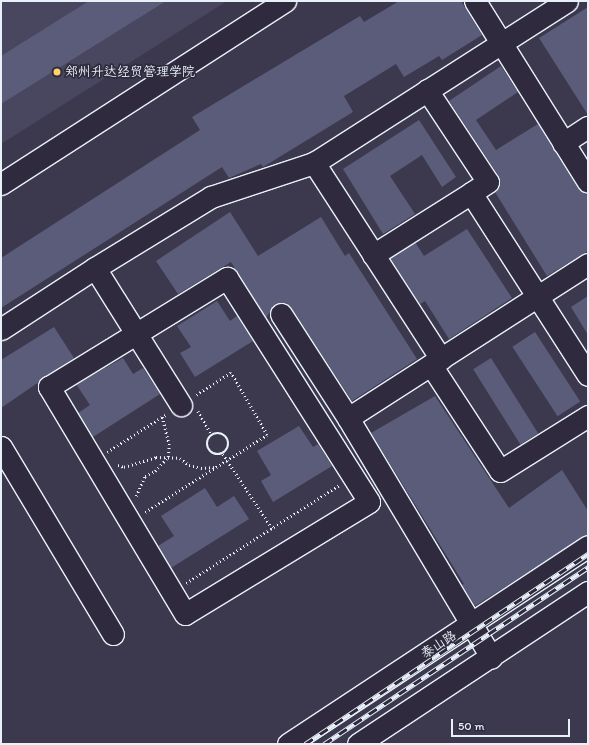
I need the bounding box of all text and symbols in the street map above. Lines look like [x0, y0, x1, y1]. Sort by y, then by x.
place label: 郑州升达经贸管理学院 [65, 64, 195, 80]
marker: 郑州升达经贸管理学院 [52, 67, 62, 77]
street label: 泰山路 [418, 628, 460, 662]
scale bar [453, 711, 572, 737]
text: 50 m [458, 719, 484, 733]

